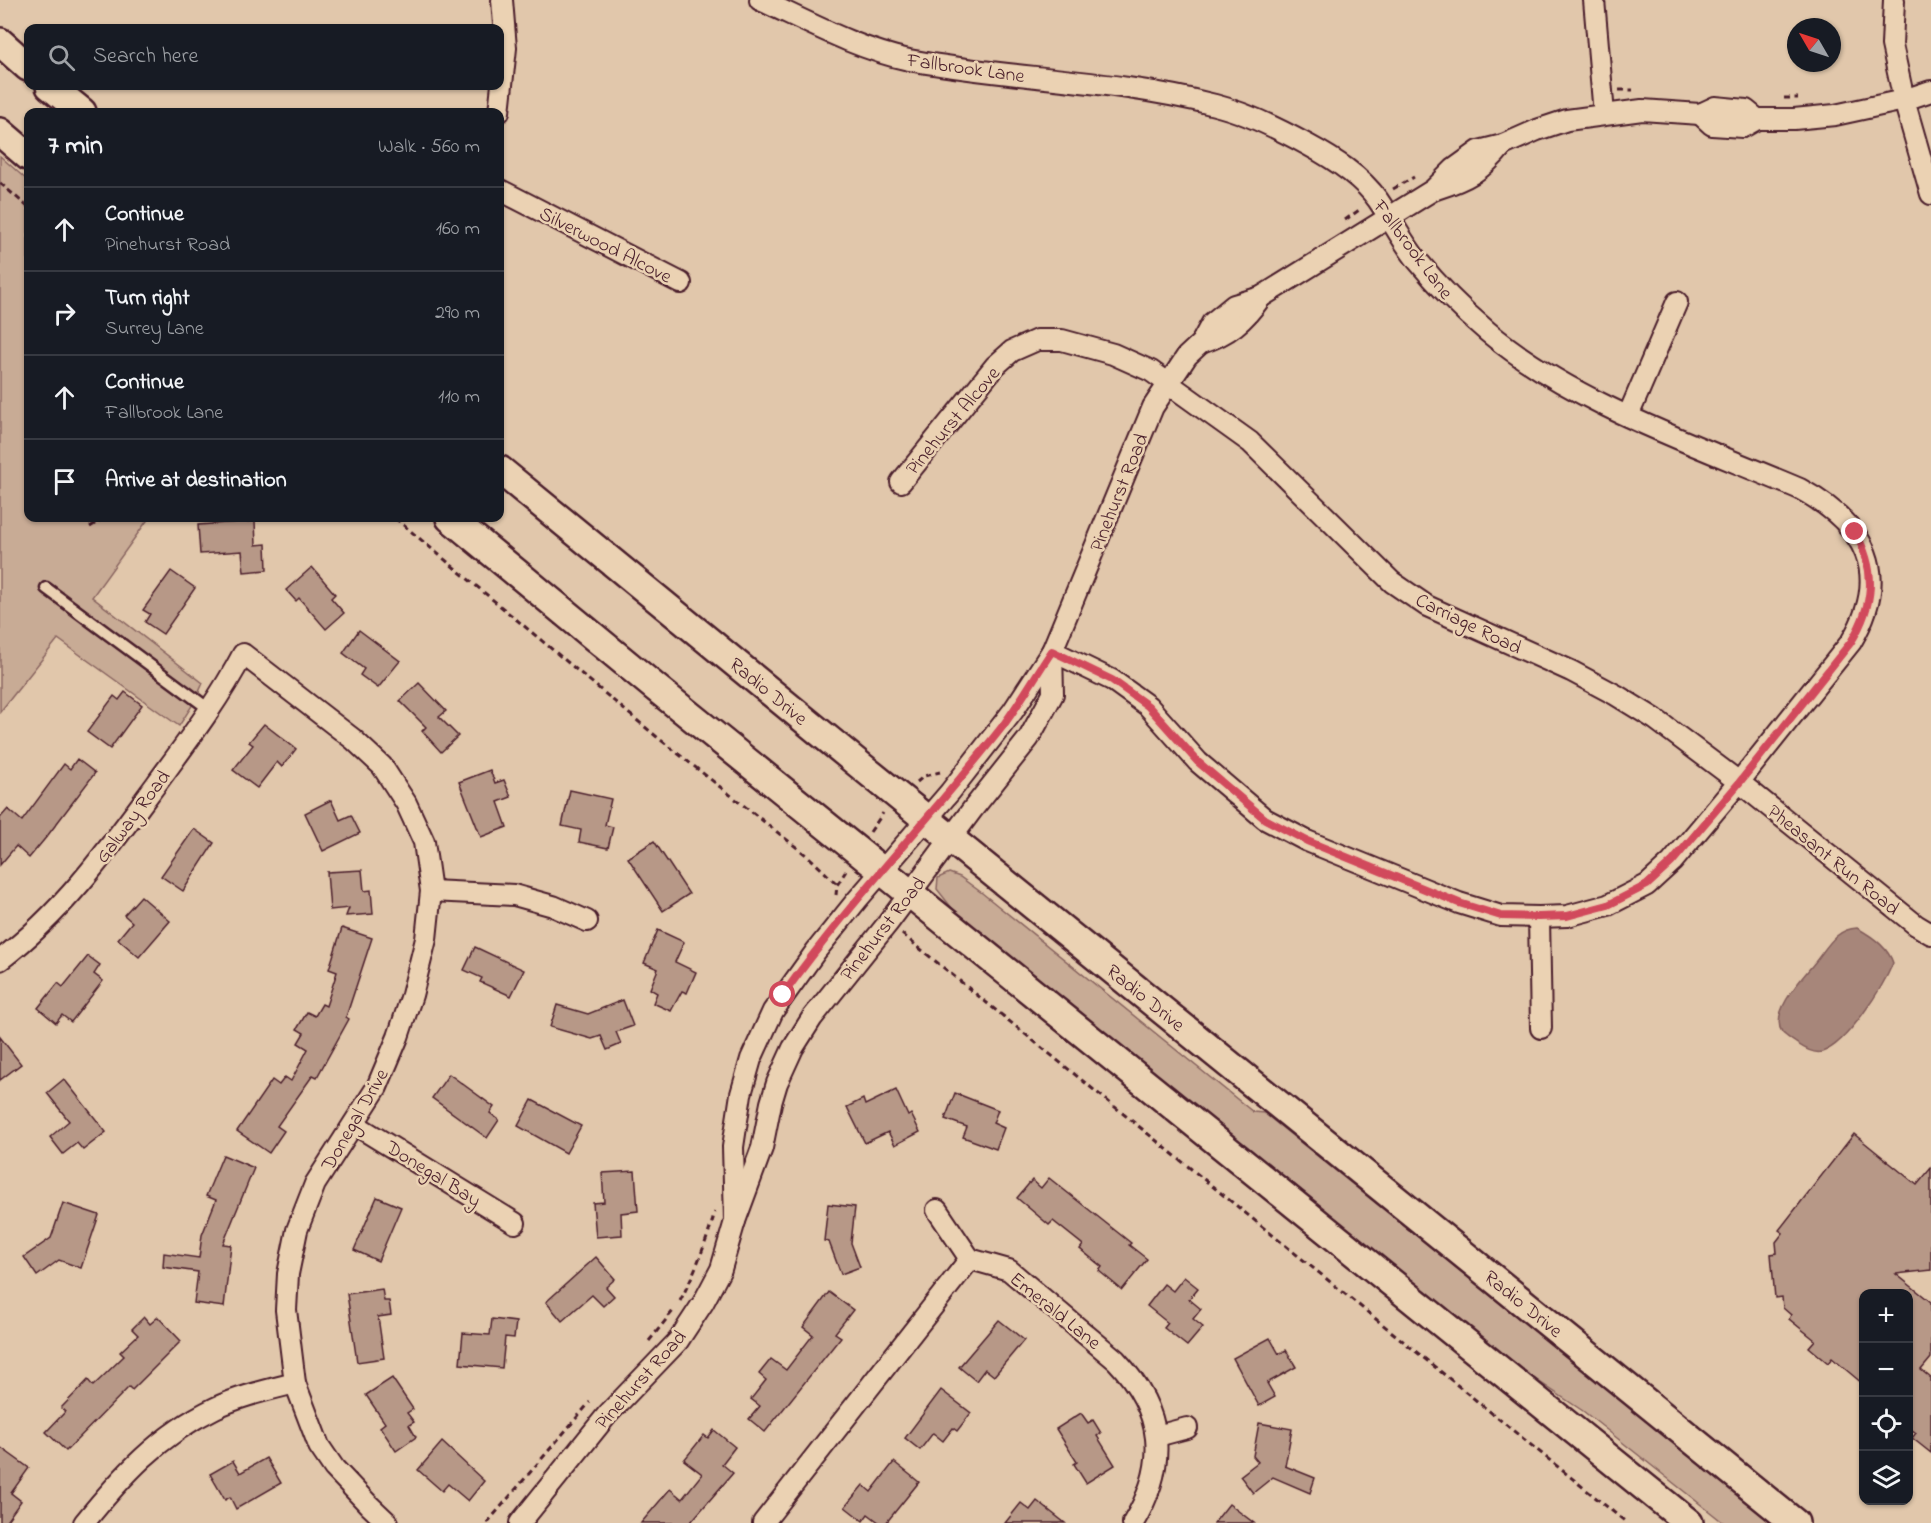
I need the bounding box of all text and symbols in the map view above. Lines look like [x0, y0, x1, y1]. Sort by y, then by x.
north arrow [1787, 18, 1841, 72]
search box [24, 24, 504, 90]
icon: search [45, 41, 78, 74]
text: Search here [93, 41, 198, 73]
street label: Fallbrook Lane [904, 47, 1026, 92]
text: 7 min [48, 128, 103, 166]
text: Walk · 560 m [378, 133, 480, 162]
street label: Fallbrook Lane [1364, 194, 1459, 306]
text: Continue [105, 199, 184, 231]
street label: Silverwood Alcove [533, 200, 676, 292]
icon: ahead [48, 213, 81, 246]
text: 160 m [436, 215, 480, 244]
text: Pinehurst Road [105, 231, 230, 260]
text: Turn right [105, 283, 190, 315]
icon: right [48, 297, 81, 330]
text: 290 m [435, 299, 480, 328]
text: Surrey Lane [105, 315, 204, 344]
street label: Pinehurst Alcove [900, 361, 1008, 482]
text: Continue [105, 367, 184, 399]
icon: ahead [48, 381, 81, 414]
text: 110 m [438, 383, 480, 412]
text: Fallbrook Lane [105, 399, 223, 428]
street label: Pinehurst Road [1083, 429, 1157, 556]
icon: arrive [48, 465, 81, 498]
text: Arrive at destination [105, 465, 287, 497]
route end [1841, 518, 1867, 544]
street label: Carriage Road [1409, 587, 1526, 664]
street label: Radio Drive [722, 652, 813, 734]
street label: Galway Road [89, 765, 179, 870]
street label: Pheasant Run Road [1760, 798, 1905, 924]
street label: Pinehurst Road [834, 871, 934, 988]
street label: Radio Drive [1099, 958, 1190, 1040]
route start [769, 981, 795, 1007]
street label: Donegal Drive [315, 1064, 398, 1178]
street label: Donegal Bay [378, 1134, 486, 1217]
street label: Radio Drive [1477, 1264, 1568, 1346]
street label: Emerald Lane [1002, 1266, 1106, 1358]
map controls [1859, 1289, 1913, 1505]
button: + [1859, 1289, 1913, 1343]
street label: Pinehurst Road [589, 1324, 695, 1437]
button: − [1859, 1343, 1913, 1397]
button: locate [1859, 1397, 1913, 1451]
button: layers [1859, 1451, 1913, 1505]

